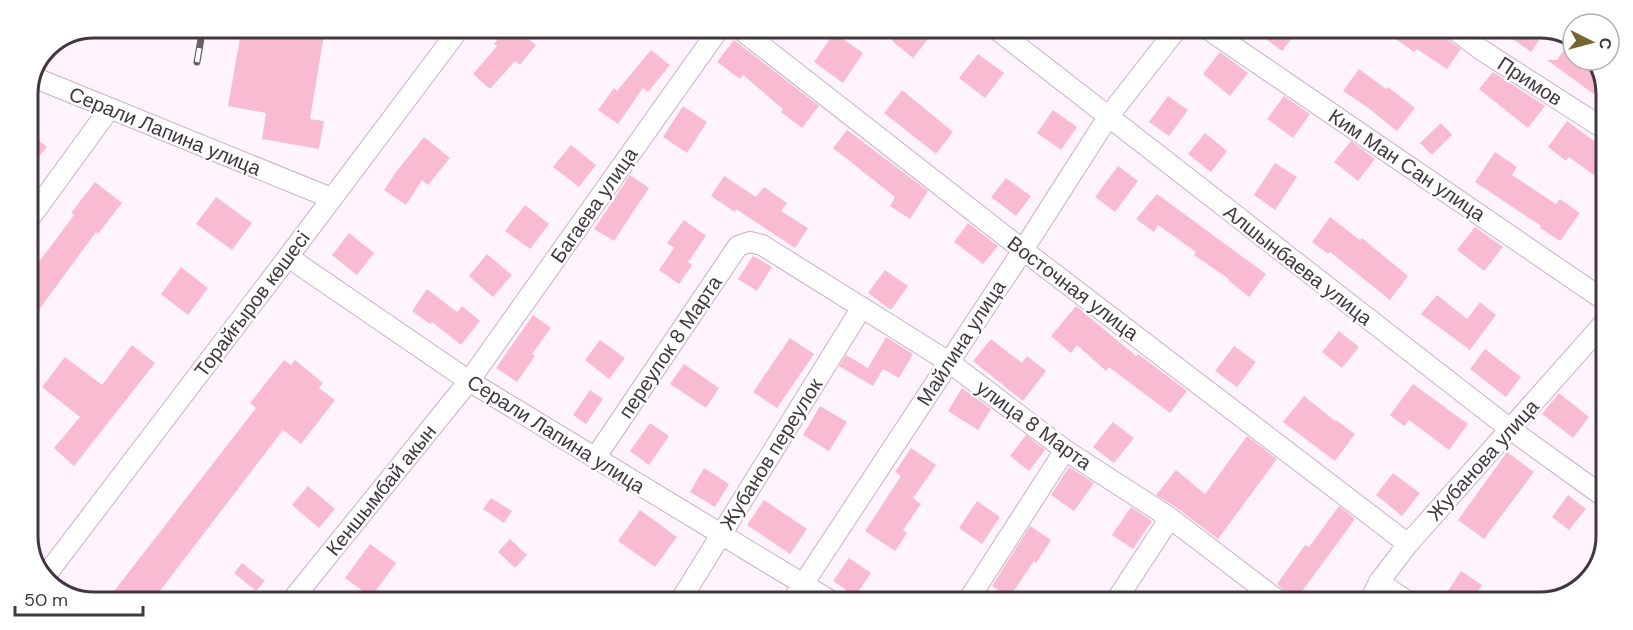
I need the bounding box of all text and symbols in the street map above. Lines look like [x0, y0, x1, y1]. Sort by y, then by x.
north arrow [1561, 12, 1621, 72]
text: С [1594, 37, 1616, 51]
street label: Примов [1493, 50, 1567, 112]
street label: Серали Лапина улица [65, 81, 266, 182]
street label: Ким Ман Сан улица [1324, 103, 1491, 228]
street label: Багаева улица [545, 141, 644, 268]
street label: Алшынбаева улица [1218, 199, 1378, 332]
street label: Торайғыров көшесі [188, 226, 316, 382]
street label: Восточная улица [1002, 230, 1145, 346]
street label: переулок 8 Марта [613, 270, 728, 423]
street label: Майлина улица [911, 275, 1012, 411]
street label: Серали Лапина улица [462, 369, 650, 500]
street label: Жубанов переулок [714, 373, 828, 535]
street label: улица 8 Марта [971, 374, 1098, 476]
street label: Жубанова улица [1422, 393, 1545, 526]
street label: Кеншымбай акын [320, 419, 442, 561]
scale bar [15, 579, 142, 617]
text: 50 m [24, 588, 68, 612]

